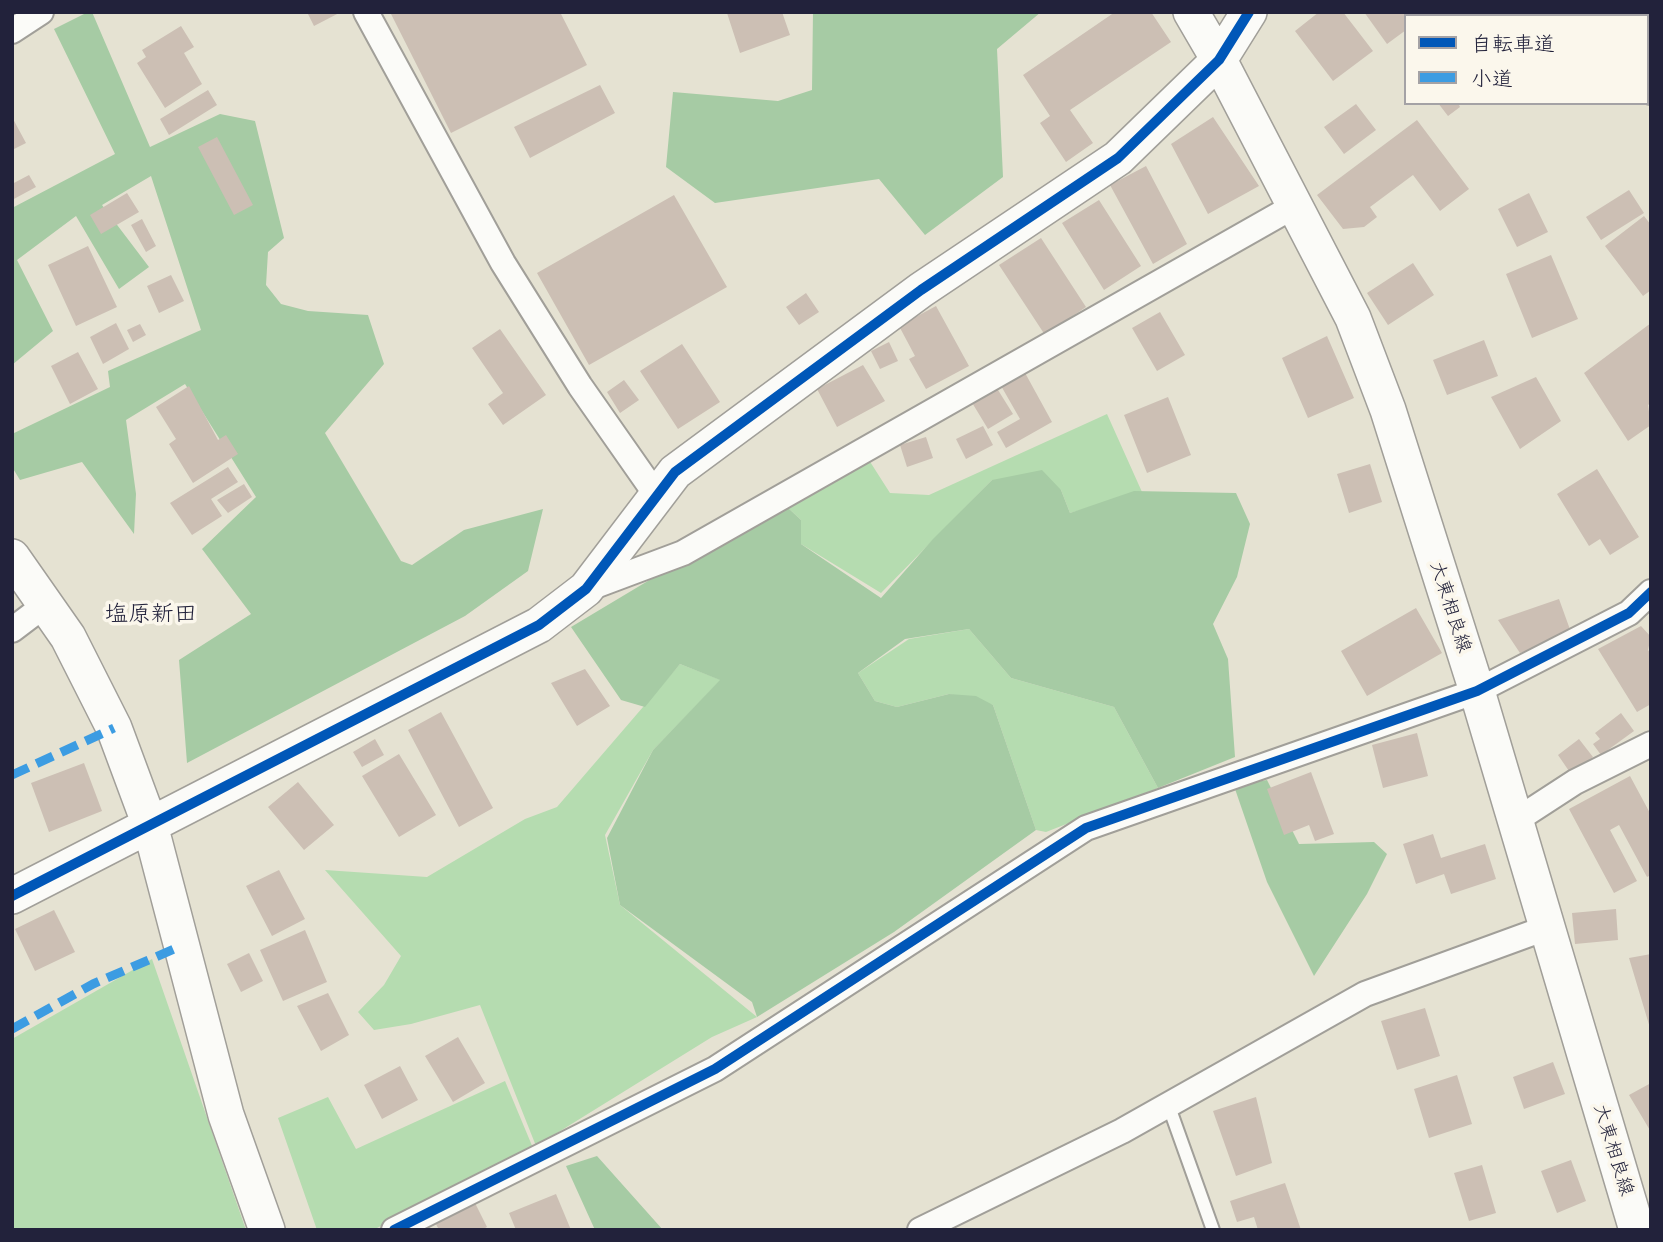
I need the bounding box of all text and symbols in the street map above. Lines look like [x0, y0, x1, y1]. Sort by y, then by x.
legend [1404, 14, 1649, 105]
text: 自転車道 [1471, 29, 1555, 58]
text: 小道 [1471, 64, 1513, 93]
street label: 大東相良線 [1424, 558, 1476, 656]
district label: 塩原新田 [105, 601, 197, 629]
street label: 大東相良線 [1588, 1101, 1638, 1199]

